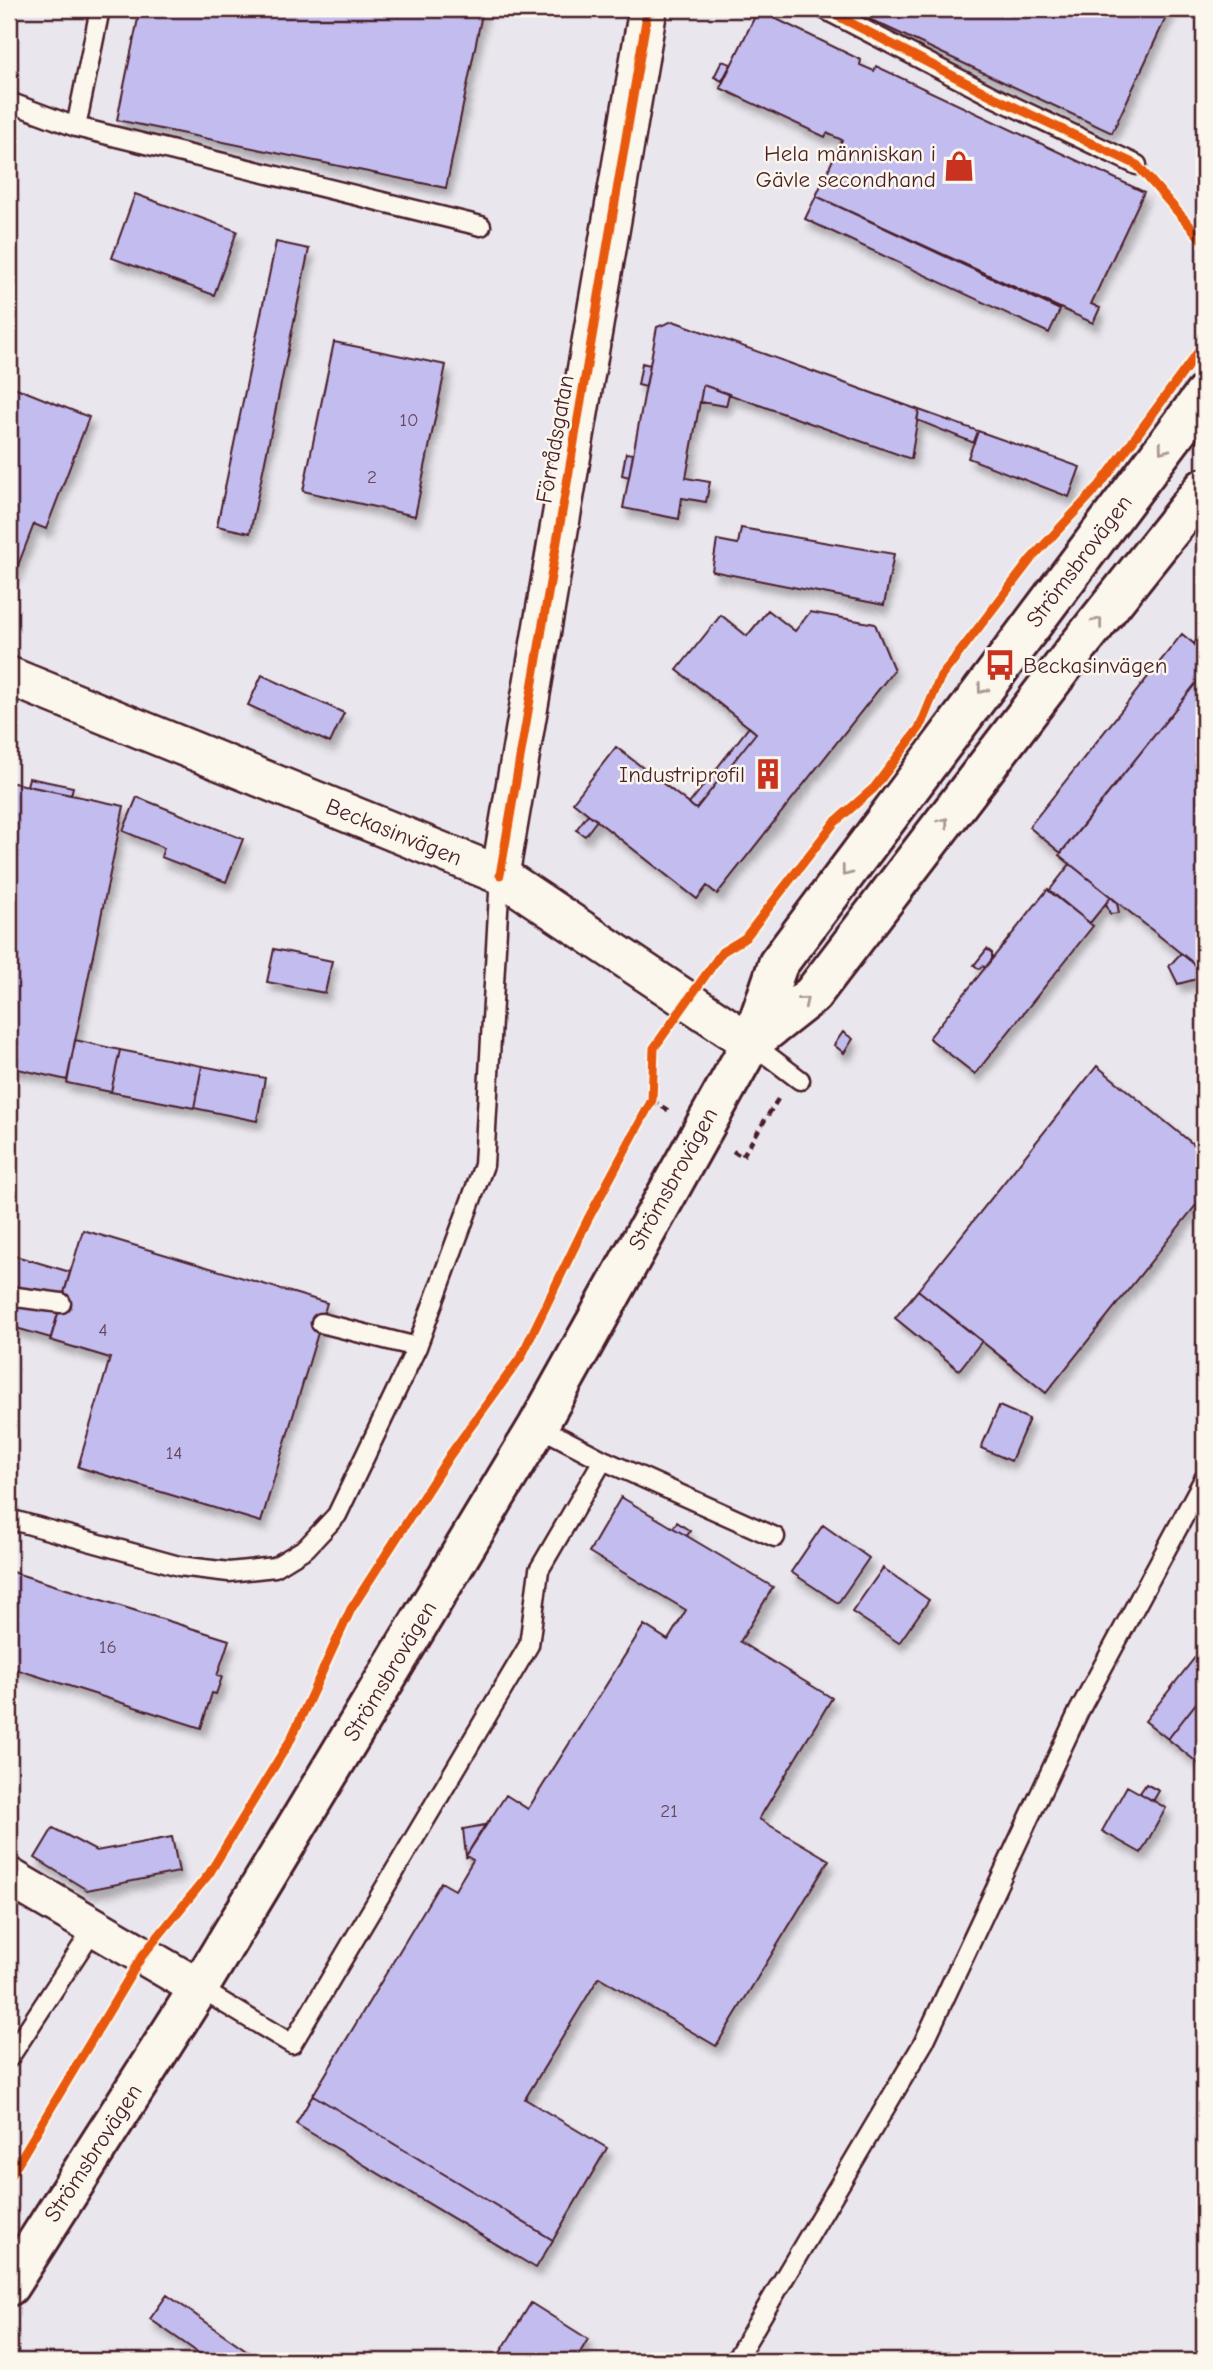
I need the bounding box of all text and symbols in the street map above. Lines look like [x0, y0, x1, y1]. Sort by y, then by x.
place label: Hela människan i Gävle secondhand [756, 140, 936, 193]
shop icon: Hela människan i Gävle secondhand [942, 149, 976, 183]
street label: Förrådsgatan [530, 373, 580, 505]
house number: 10 [399, 409, 419, 431]
one-way arrow [1159, 441, 1172, 454]
house number: 2 [367, 466, 377, 488]
street label: Strömsbrovägen [1020, 489, 1138, 633]
one-way arrow [1089, 618, 1102, 630]
bus stop icon: Beckasinvägen [983, 648, 1017, 682]
place label: Beckasinvägen [1023, 652, 1167, 679]
one-way arrow [978, 682, 990, 694]
building icon: Industriprofil [751, 757, 785, 791]
place label: Industriprofil [619, 761, 745, 788]
street label: Beckasinvägen [322, 792, 466, 872]
one-way arrow [935, 817, 948, 829]
one-way arrow [842, 864, 854, 877]
one-way arrow [796, 997, 809, 1009]
street label: Strömsbrovägen [623, 1103, 723, 1255]
house number: 4 [98, 1319, 108, 1341]
house number: 14 [166, 1442, 182, 1464]
street label: Strömsbrovägen [338, 1596, 442, 1746]
house number: 16 [99, 1636, 117, 1658]
house number: 21 [660, 1800, 678, 1822]
street label: Strömsbrovägen [38, 2079, 148, 2227]

